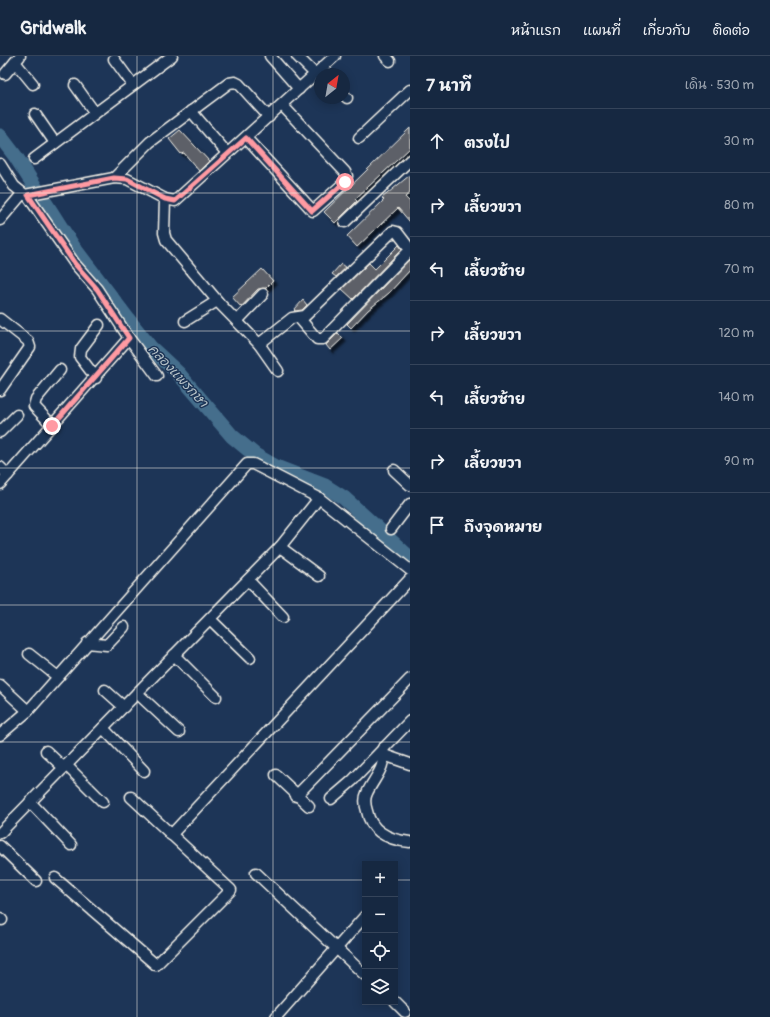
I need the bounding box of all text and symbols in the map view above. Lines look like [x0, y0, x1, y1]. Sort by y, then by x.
text: Gridwalk [20, 16, 86, 40]
text: หน้าแรก [511, 22, 561, 39]
text: แผนที่ [583, 22, 621, 39]
text: เกี่ยวกับ [643, 22, 690, 39]
text: ติดต่อ [712, 22, 750, 39]
north arrow [314, 68, 350, 104]
text: 7 นาที [426, 75, 471, 96]
text: เดิน · 530 m [685, 77, 754, 93]
icon: ahead [426, 130, 448, 152]
text: 30 m [724, 133, 754, 149]
text: ตรงไป [464, 134, 510, 153]
route start [336, 173, 354, 191]
icon: right [426, 194, 448, 216]
text: 80 m [724, 197, 754, 213]
text: เลี้ยวขวา [464, 198, 522, 217]
icon: left [426, 258, 448, 280]
text: 70 m [724, 261, 754, 277]
text: เลี้ยวซ้าย [464, 262, 525, 281]
icon: right [426, 322, 448, 344]
text: 120 m [718, 325, 754, 341]
text: เลี้ยวขวา [464, 326, 522, 345]
water label: คลองแพรกษา [145, 341, 212, 412]
icon: left [426, 386, 448, 408]
text: 140 m [718, 389, 754, 405]
text: เลี้ยวซ้าย [464, 390, 525, 409]
route end [43, 417, 61, 435]
icon: right [426, 450, 448, 472]
text: 90 m [724, 453, 754, 469]
text: เลี้ยวขวา [464, 454, 522, 473]
icon: arrive [426, 514, 448, 536]
text: ถึงจุดหมาย [464, 518, 542, 537]
map controls [362, 861, 398, 1005]
button: + [362, 861, 398, 897]
button: − [362, 897, 398, 933]
button: locate [362, 933, 398, 969]
button: layers [362, 969, 398, 1005]

